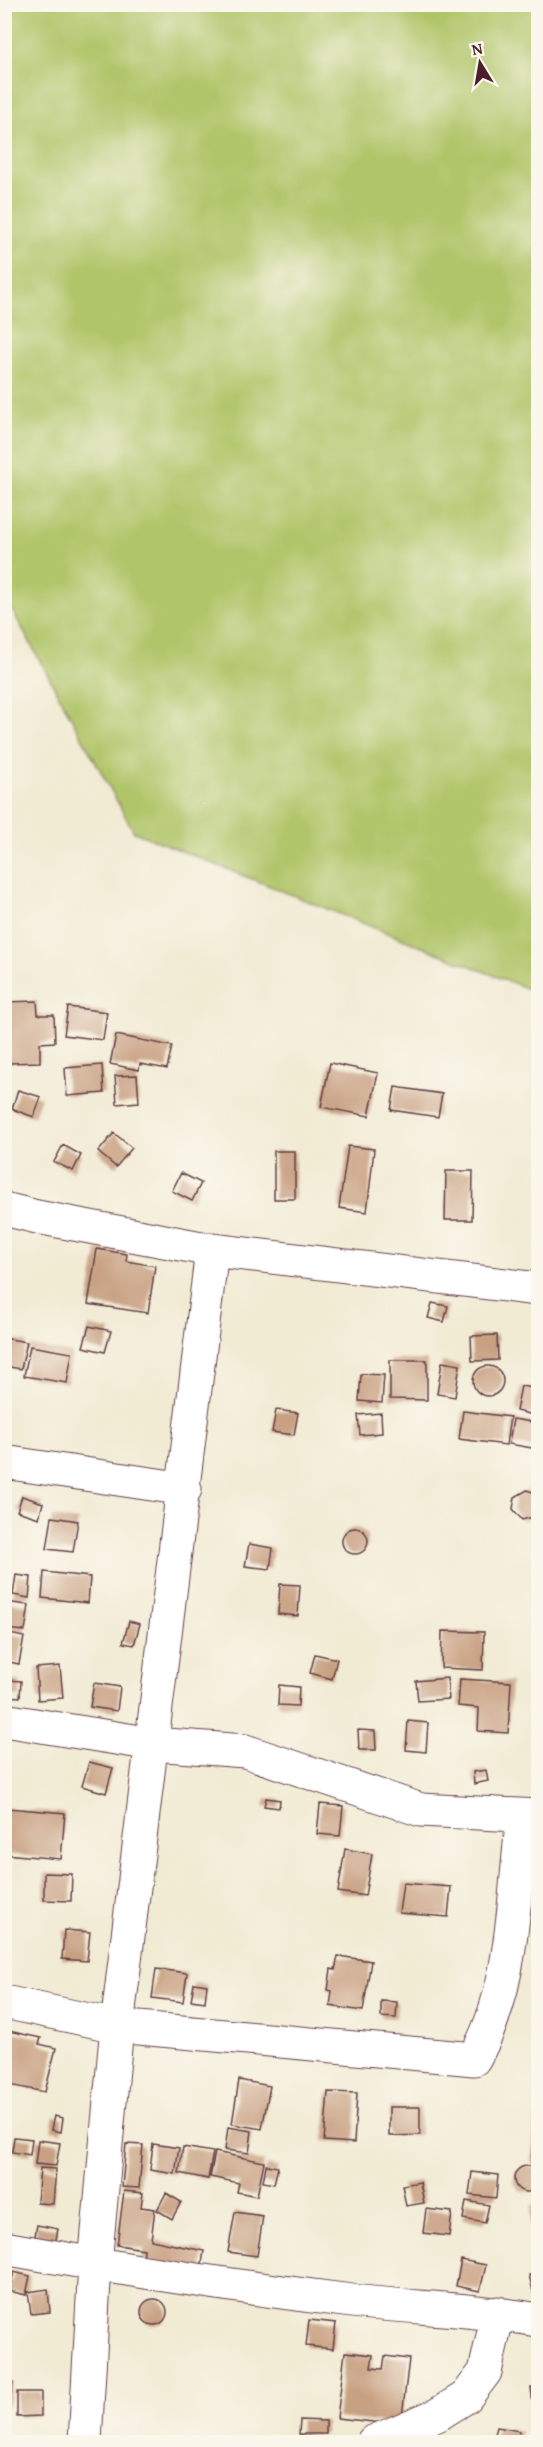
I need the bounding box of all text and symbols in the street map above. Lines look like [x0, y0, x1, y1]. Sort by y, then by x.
north arrow [450, 33, 510, 93]
text: N [470, 35, 485, 61]

